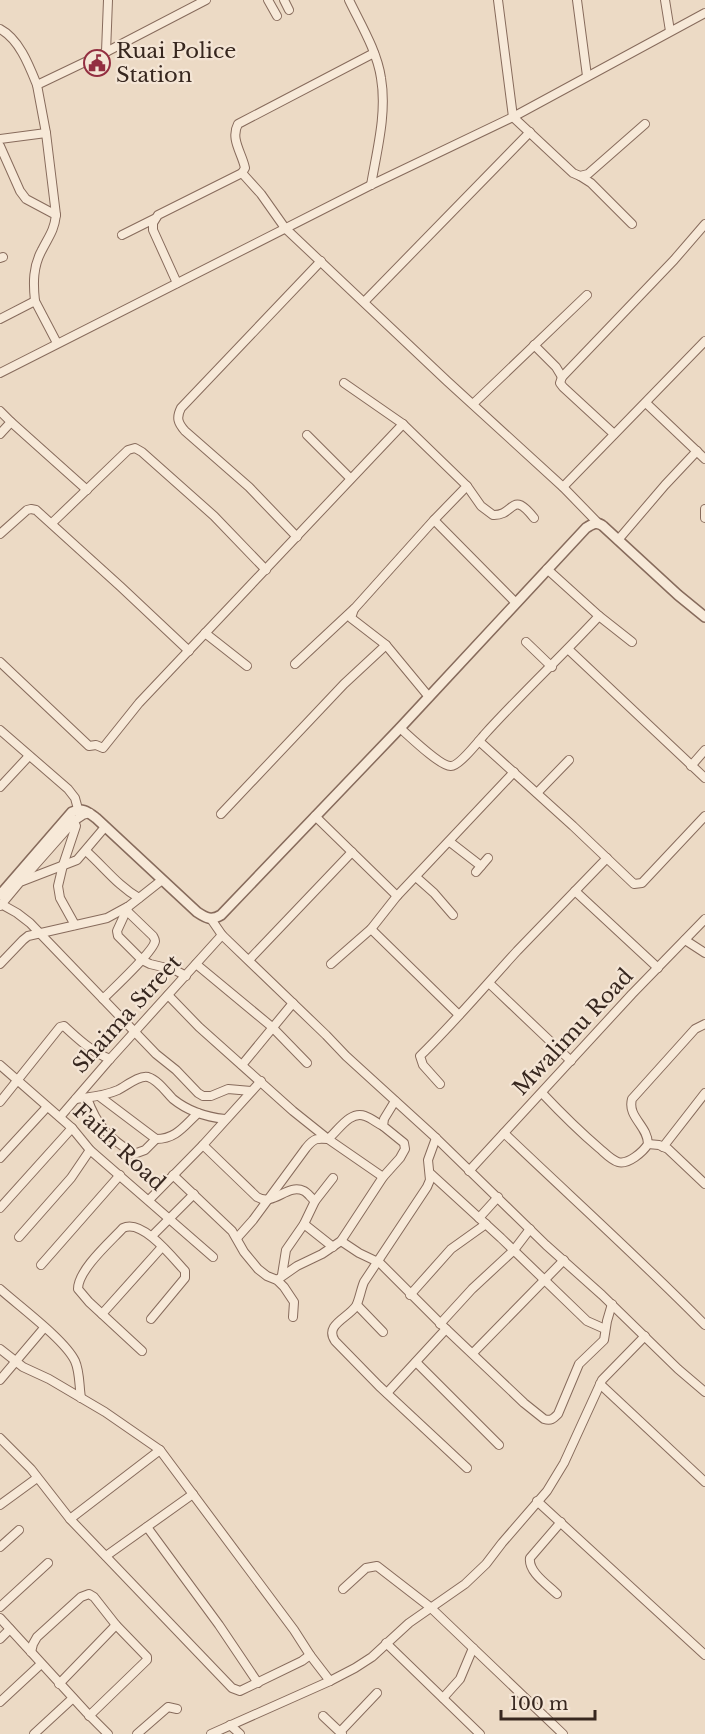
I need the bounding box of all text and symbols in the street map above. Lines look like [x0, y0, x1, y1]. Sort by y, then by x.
place label: Ruai Police Station [116, 38, 236, 88]
public building icon: Ruai Police Station [82, 48, 112, 78]
street label: Shaima Street [67, 950, 187, 1078]
street label: Mwalimu Road [508, 963, 638, 1101]
street label: Faith Road [68, 1098, 170, 1196]
scale bar [501, 1683, 596, 1721]
text: 100 m [510, 1693, 568, 1715]

